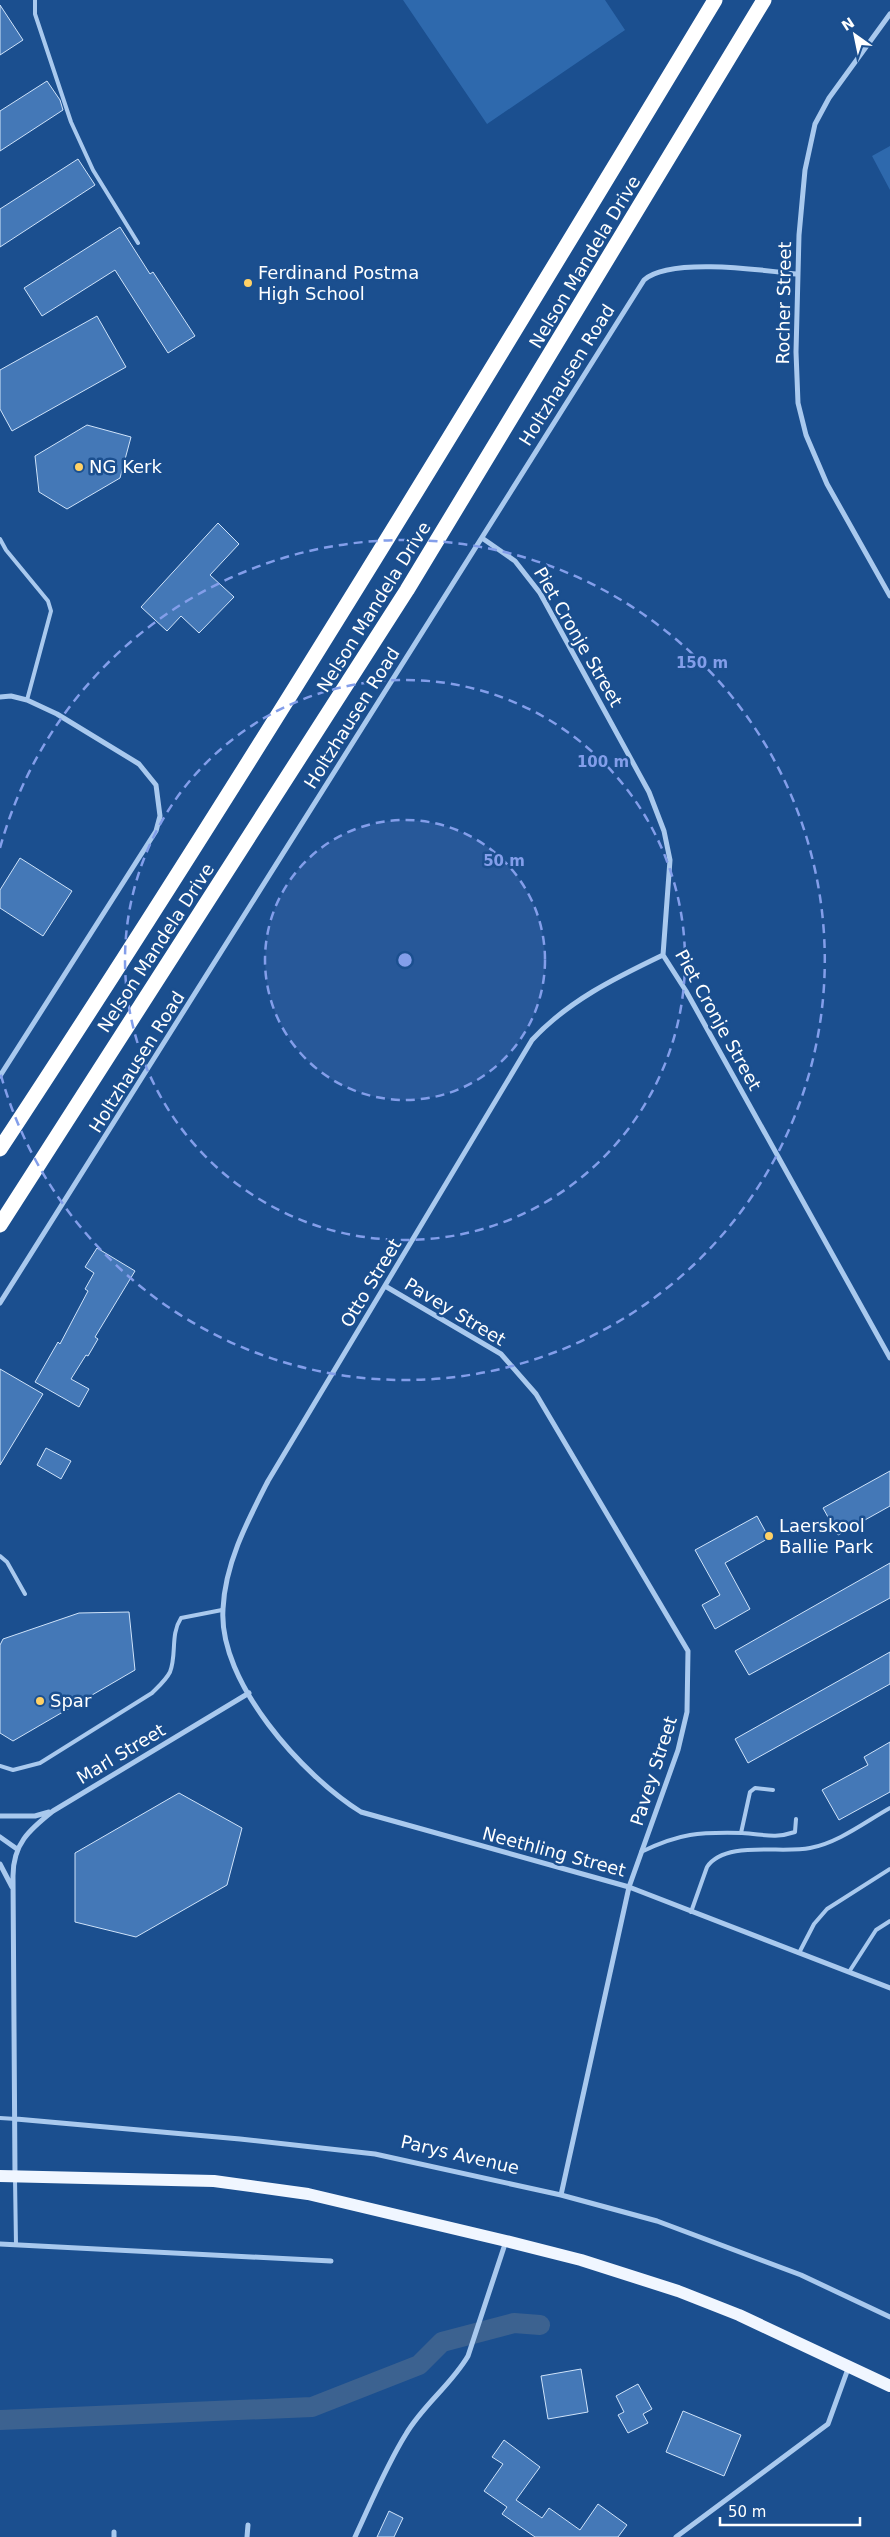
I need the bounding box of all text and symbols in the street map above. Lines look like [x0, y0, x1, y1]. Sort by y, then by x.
north arrow [830, 10, 880, 60]
text: N [839, 14, 857, 34]
street label: Nelson Mandela Drive [525, 172, 644, 352]
street label: Rocher Street [772, 241, 795, 365]
place label: Ferdinand Postma High School [258, 262, 419, 304]
marker: Ferdinand Postma High School [242, 277, 254, 289]
street label: Holtzhausen Road [515, 300, 619, 449]
place label: NG Kerk [89, 456, 163, 477]
marker: NG Kerk [73, 461, 85, 473]
street label: Nelson Mandela Drive [312, 518, 435, 696]
street label: Piet Cronje Street [530, 563, 627, 710]
street label: Holtzhausen Road [300, 643, 404, 792]
text: 150 m [676, 654, 728, 672]
text: 100 m [577, 753, 629, 771]
text: 50 m [483, 852, 525, 870]
street label: Nelson Mandela Drive [93, 859, 218, 1036]
street label: Piet Cronje Street [671, 946, 766, 1094]
centre of rings [396, 951, 414, 969]
street label: Holtzhausen Road [85, 987, 189, 1136]
street label: Otto Street [336, 1235, 405, 1331]
street label: Pavey Street [401, 1273, 509, 1350]
place label: Laerskool Ballie Park [779, 1515, 874, 1557]
marker: Laerskool Ballie Park [763, 1530, 775, 1542]
place label: Spar [50, 1690, 92, 1711]
marker: Spar [34, 1695, 46, 1707]
street label: Pavey Street [626, 1713, 681, 1828]
street label: Marl Street [73, 1719, 169, 1788]
street label: Neethling Street [480, 1822, 628, 1881]
street label: Parys Avenue [399, 2131, 521, 2178]
scale bar [720, 2494, 860, 2526]
text: 50 m [728, 2503, 766, 2521]

